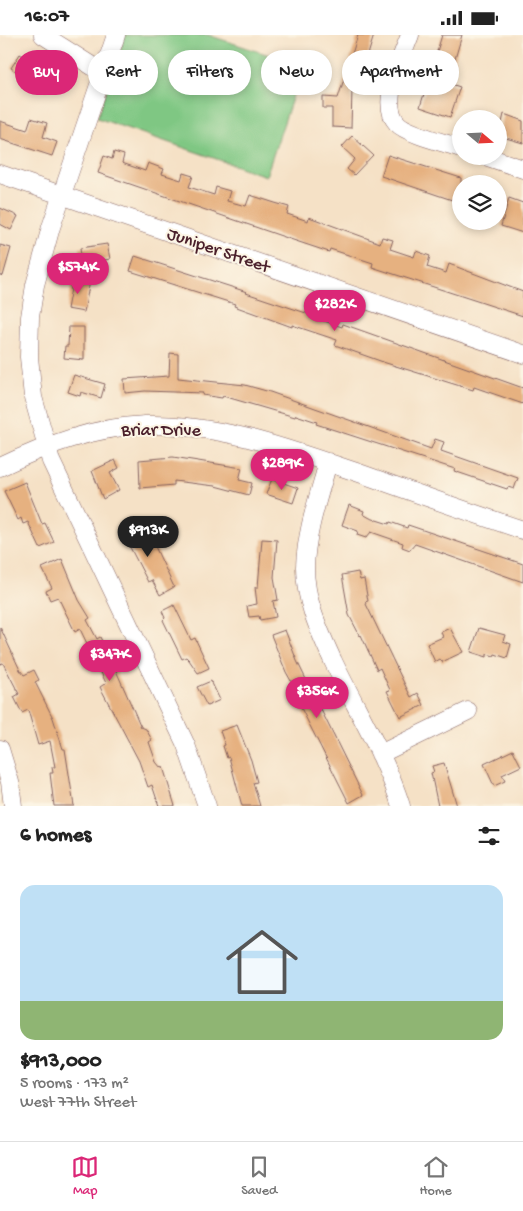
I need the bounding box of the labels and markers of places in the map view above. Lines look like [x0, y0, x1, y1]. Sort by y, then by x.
pin: $574K [43, 253, 113, 295]
pin: $282K [300, 289, 370, 332]
pin: $289K [247, 449, 317, 491]
pin: $913K [113, 515, 183, 558]
pin: $347K [75, 639, 145, 682]
pin: $356K [282, 677, 352, 719]

